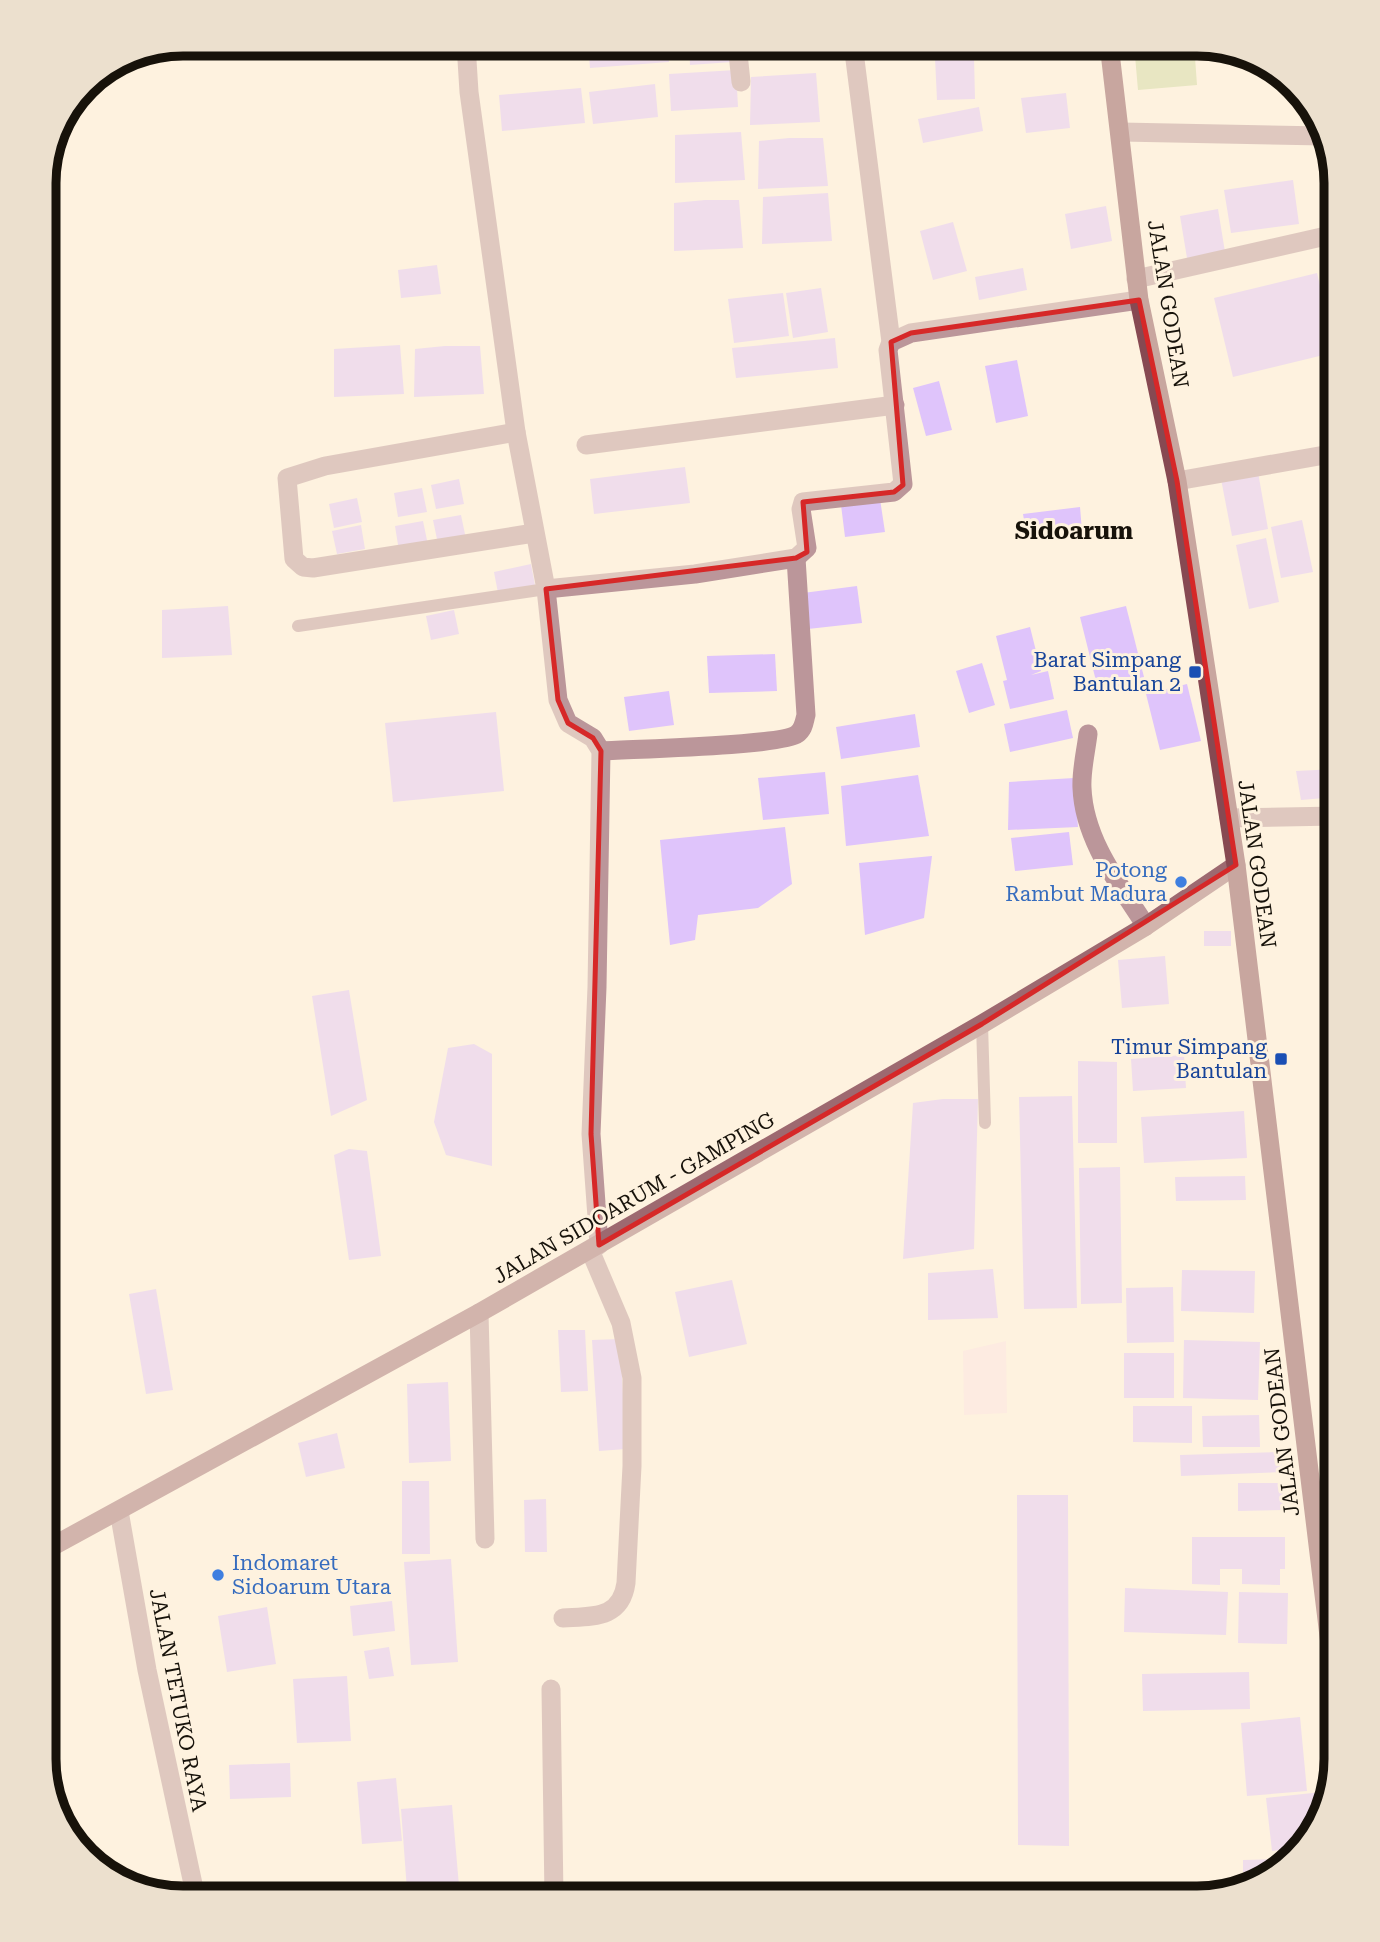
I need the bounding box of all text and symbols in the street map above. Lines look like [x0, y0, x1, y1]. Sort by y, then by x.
street label: JALAN GODEAN [1143, 218, 1193, 390]
district label: Sidoarum [1015, 517, 1133, 545]
place label: Barat Simpang Bantulan 2 [1034, 648, 1181, 696]
marker: Barat Simpang Bantulan 2 [1187, 664, 1203, 680]
street label: JALAN GODEAN [1233, 778, 1281, 950]
place label: Potong Rambut Madura [1005, 858, 1168, 906]
marker: Potong Rambut Madura [1173, 874, 1189, 890]
place label: Timur Simpang Bantulan [1111, 1035, 1267, 1083]
marker: Timur Simpang Bantulan [1273, 1051, 1289, 1067]
street label: JALAN SIDOARUM - GAMPING [489, 1107, 779, 1289]
street label: JALAN GODEAN [1260, 1346, 1304, 1518]
place label: Indomaret Sidoarum Utara [232, 1551, 392, 1599]
marker: Indomaret Sidoarum Utara [210, 1567, 226, 1583]
street label: JALAN TETUKO RAYA [145, 1586, 211, 1814]

